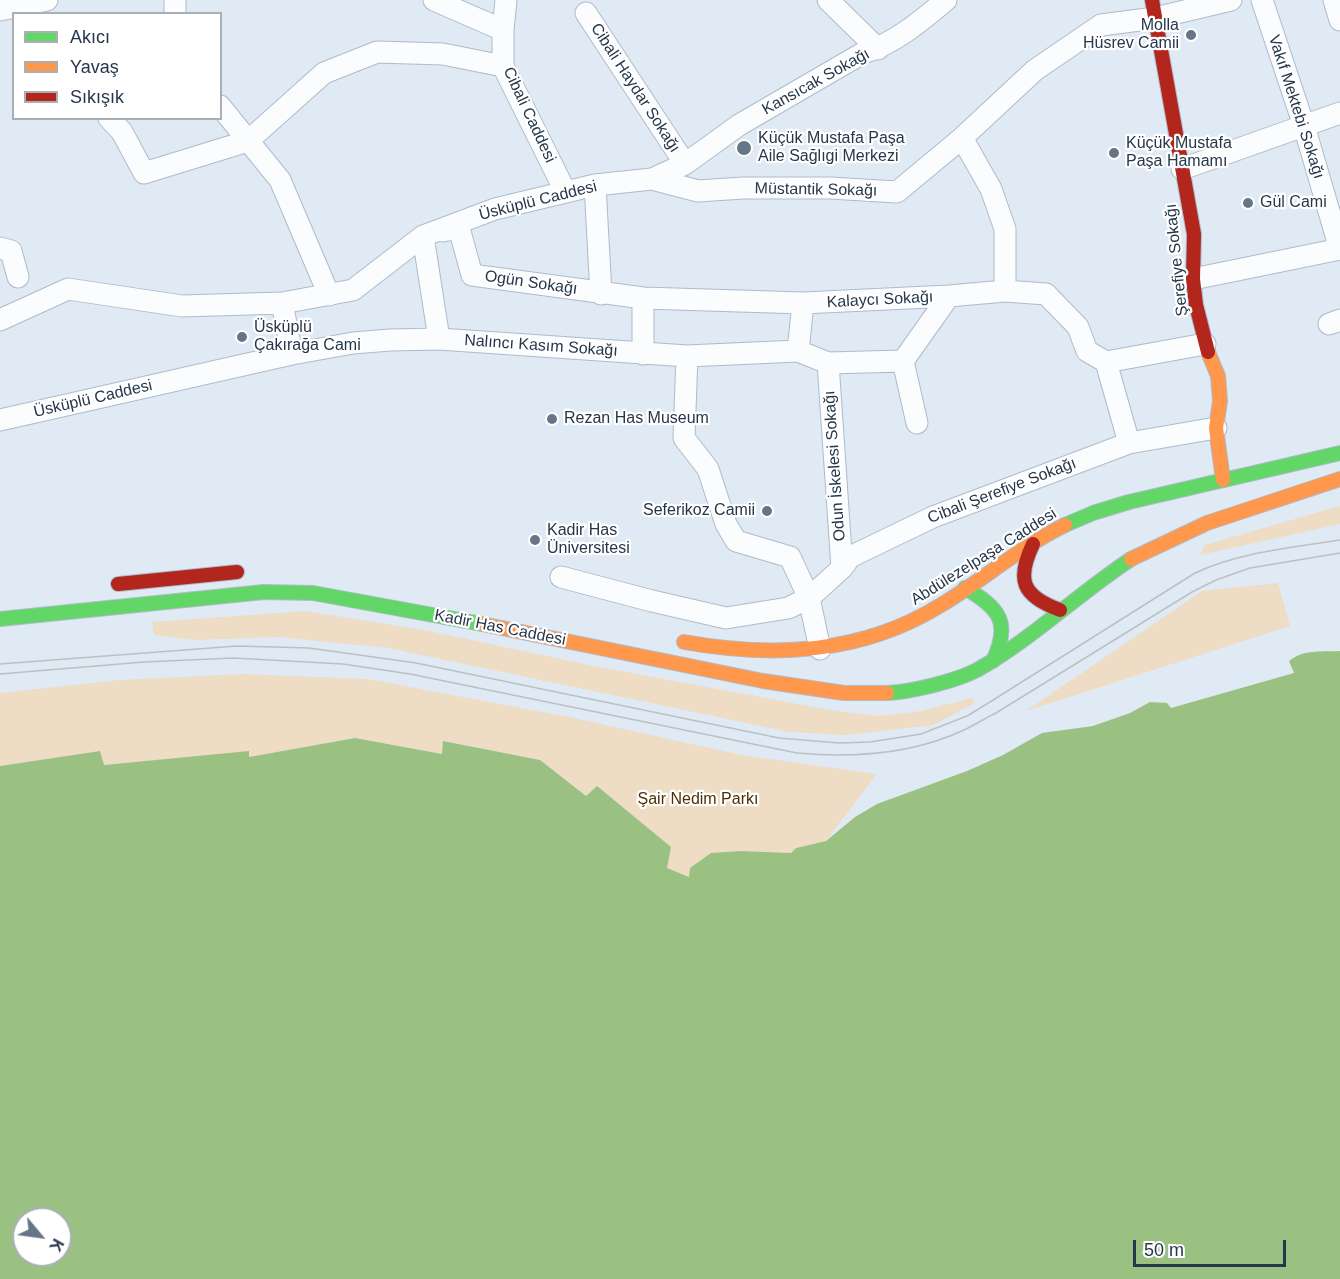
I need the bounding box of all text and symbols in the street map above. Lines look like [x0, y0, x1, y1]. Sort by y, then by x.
legend [12, 12, 222, 120]
place label: Molla Hüsrev Camii [1083, 16, 1179, 54]
street label: Cibali Haydar Sokağı [586, 20, 684, 156]
text: Akıcı [70, 27, 110, 47]
marker: Molla Hüsrev Camii [1184, 28, 1198, 42]
street label: Vakıf Mektebi Sokağı [1264, 33, 1328, 181]
street label: Kansıcak Sokağı [759, 44, 873, 120]
text: Yavaş [70, 57, 119, 77]
street label: Cibali Caddesi [498, 64, 560, 166]
text: Sıkışık [70, 87, 124, 107]
place label: Küçük Mustafa Paşa Aile Sağlıgi Merkezi [758, 129, 905, 167]
place label: Küçük Mustafa Paşa Hamamı [1126, 134, 1232, 172]
marker: Küçük Mustafa Paşa Aile Sağlıgi Merkezi [735, 139, 753, 157]
marker: Küçük Mustafa Paşa Hamamı [1107, 146, 1121, 160]
street label: Üsküplü Caddesi [477, 177, 599, 225]
street label: Müstantik Sokağı [754, 179, 878, 201]
place label: Gül Cami [1260, 193, 1327, 213]
marker: Gül Cami [1241, 196, 1255, 210]
street label: Şerefiye Sokağı [1162, 203, 1192, 317]
street label: Ogün Sokağı [483, 267, 579, 299]
street label: Kalaycı Sokağı [826, 288, 934, 312]
place label: Üsküplü Çakırağa Cami [254, 318, 361, 356]
marker: Üsküplü Çakırağa Cami [235, 330, 249, 344]
street label: Nalıncı Kasım Sokağı [464, 331, 618, 361]
street label: Üsküplü Caddesi [32, 376, 154, 422]
street label: Odun İskelesi Sokağı [820, 390, 850, 542]
place label: Rezan Has Museum [564, 409, 709, 429]
marker: Rezan Has Museum [545, 412, 559, 426]
street label: Cibali Şerefiye Sokağı [925, 454, 1079, 528]
place label: Seferikoz Camii [643, 501, 755, 521]
marker: Seferikoz Camii [760, 504, 774, 518]
street label: Abdülezelpaşa Caddesi [908, 504, 1060, 610]
place label: Kadir Has Üniversitesi [547, 521, 630, 559]
marker: Kadir Has Üniversitesi [528, 533, 542, 547]
street label: Kadir Has Caddesi [433, 606, 567, 650]
park label: Şair Nedim Parkı [638, 790, 758, 810]
north arrow [12, 1207, 72, 1267]
scale bar [1136, 1228, 1289, 1266]
text: K [46, 1236, 67, 1254]
text: 50 m [1144, 1240, 1184, 1260]

